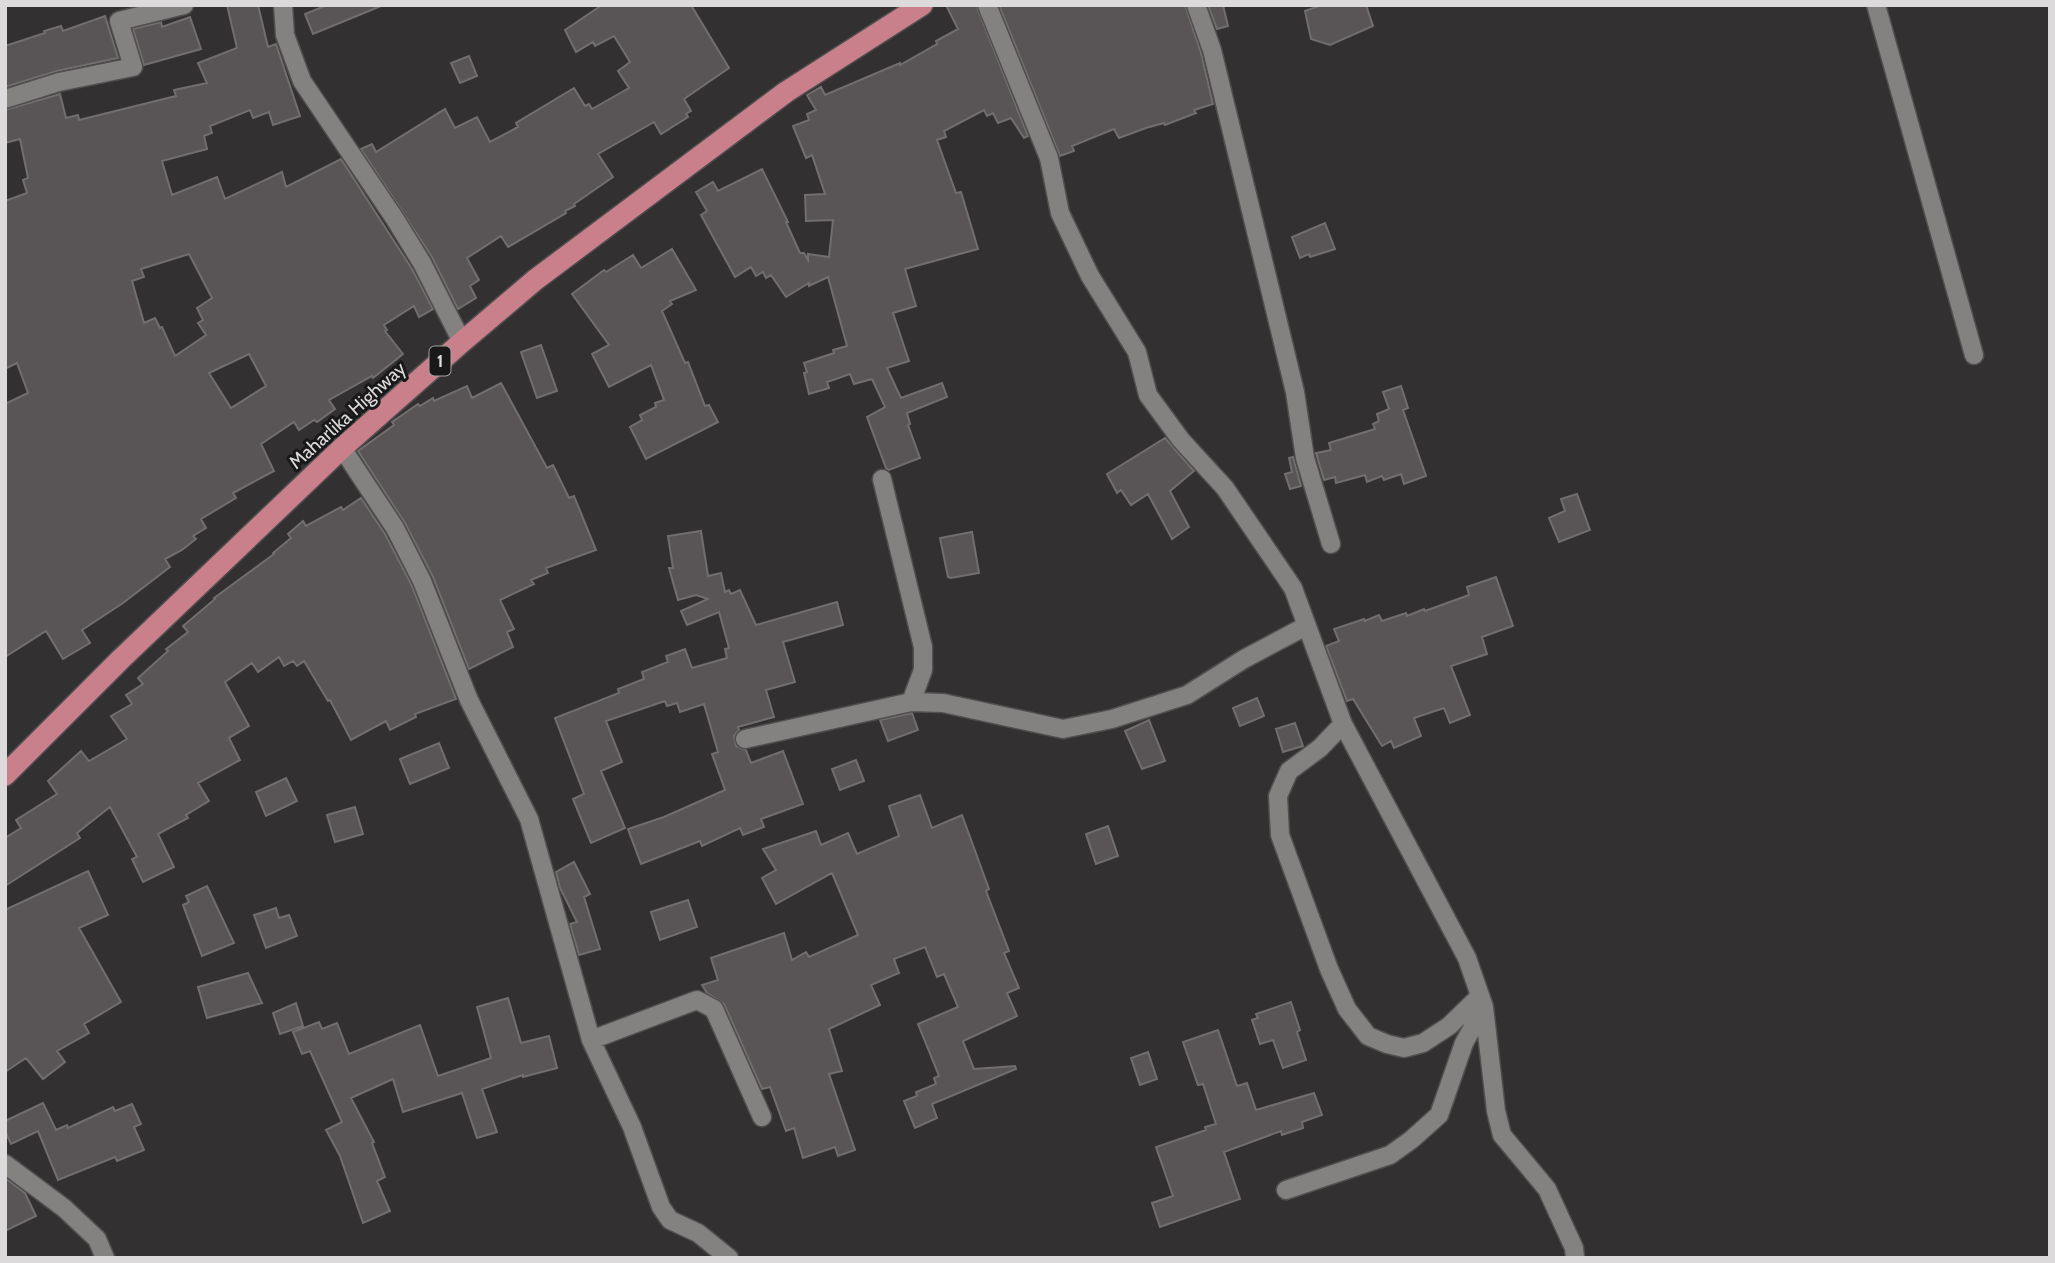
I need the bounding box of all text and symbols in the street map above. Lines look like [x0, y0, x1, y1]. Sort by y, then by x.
road number: 1 [430, 346, 450, 376]
street label: Maharlika Highway [284, 357, 411, 474]

